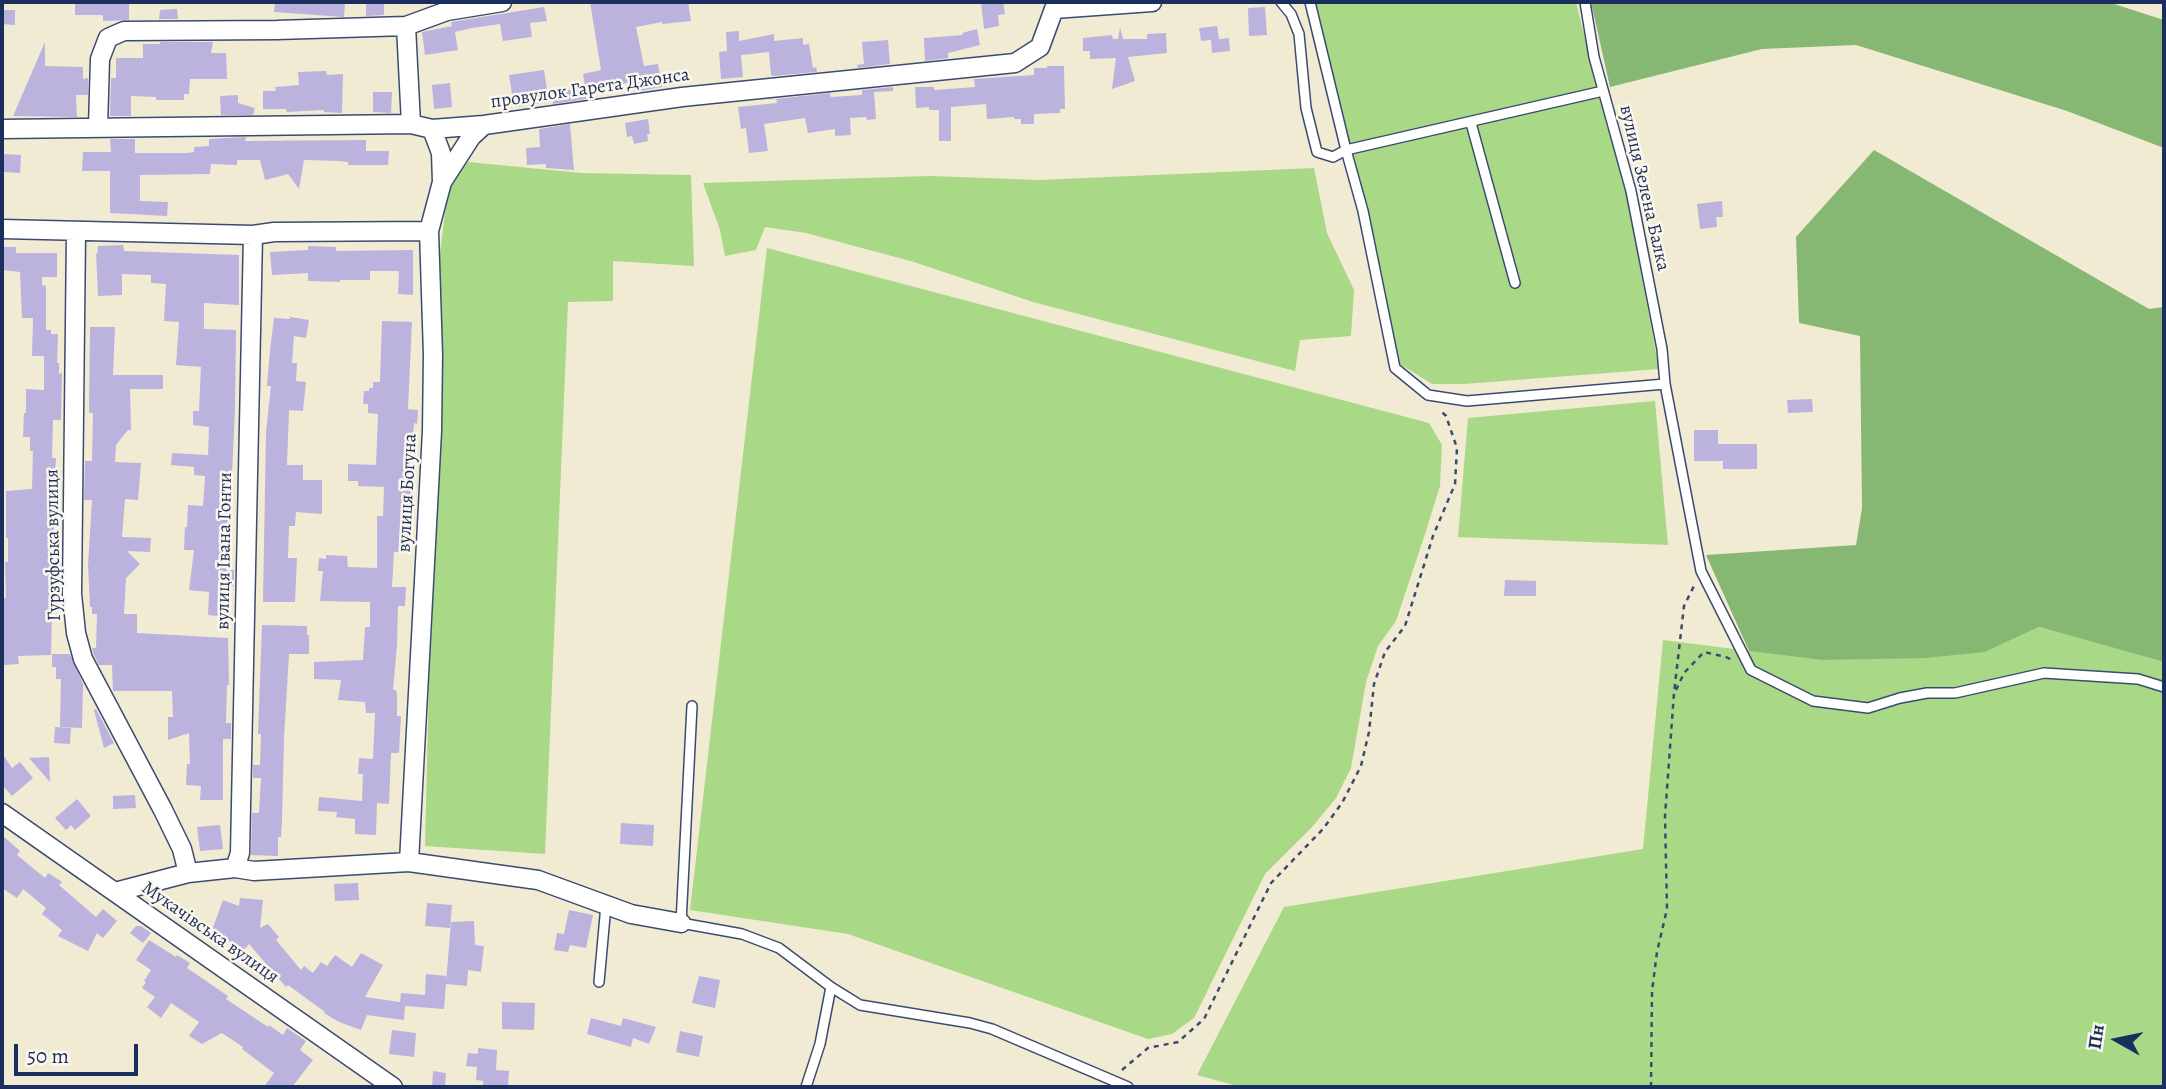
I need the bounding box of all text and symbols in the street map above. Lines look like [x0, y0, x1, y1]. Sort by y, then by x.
street label: провулок Гарета Джонса [489, 64, 691, 114]
street label: вулиця Зелена Балка [1614, 103, 1674, 273]
street label: вулиця Богуна [394, 433, 422, 553]
street label: Гурзуфська вулиця [41, 469, 67, 621]
street label: вулиця Івана Гонти [212, 472, 238, 630]
street label: Мукачівська вулиця [137, 877, 283, 989]
north arrow [2082, 1005, 2152, 1075]
text: Пн [2081, 1022, 2111, 1051]
scale bar [18, 1030, 142, 1074]
text: 50 m [27, 1042, 69, 1070]

